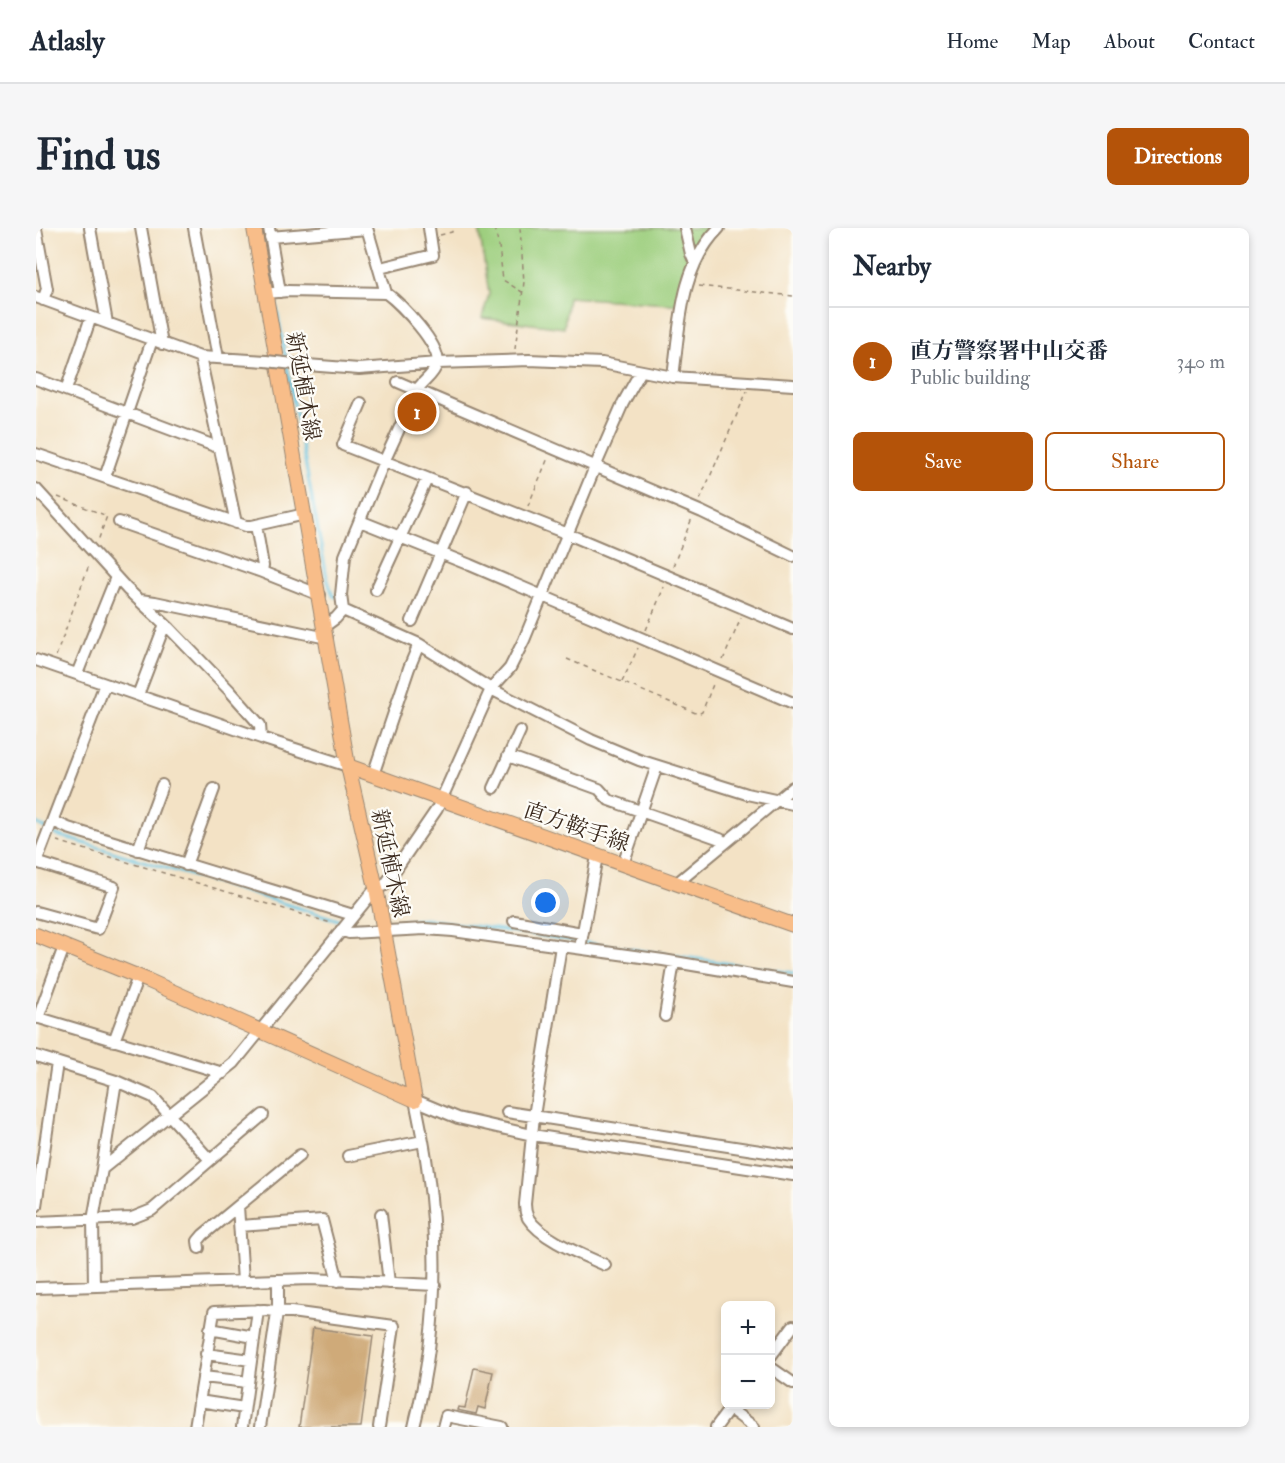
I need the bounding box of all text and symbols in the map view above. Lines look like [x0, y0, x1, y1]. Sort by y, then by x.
text: Atlasly [30, 24, 104, 59]
text: Home [946, 28, 998, 55]
text: Map [1031, 28, 1071, 55]
text: About [1104, 28, 1155, 55]
text: Contact [1188, 28, 1255, 55]
button: Directions [1107, 128, 1249, 185]
text: Find us [36, 130, 160, 182]
text: Nearby [853, 251, 931, 283]
street label: 新延植木線 [280, 330, 326, 443]
text: 直方警察署中山交番 [910, 337, 1108, 365]
text: 1 [869, 349, 876, 374]
text: 340 m [1177, 349, 1225, 374]
text: Public building [910, 365, 1030, 390]
pin: 1 [398, 390, 436, 435]
button: Save [853, 432, 1033, 491]
button: Share [1045, 432, 1225, 491]
street label: 直方鞍手線 [520, 796, 633, 858]
street label: 新延植木線 [365, 806, 415, 920]
your location [531, 888, 560, 917]
map controls [721, 1301, 775, 1409]
button: + [721, 1301, 775, 1355]
button: − [721, 1355, 775, 1409]

